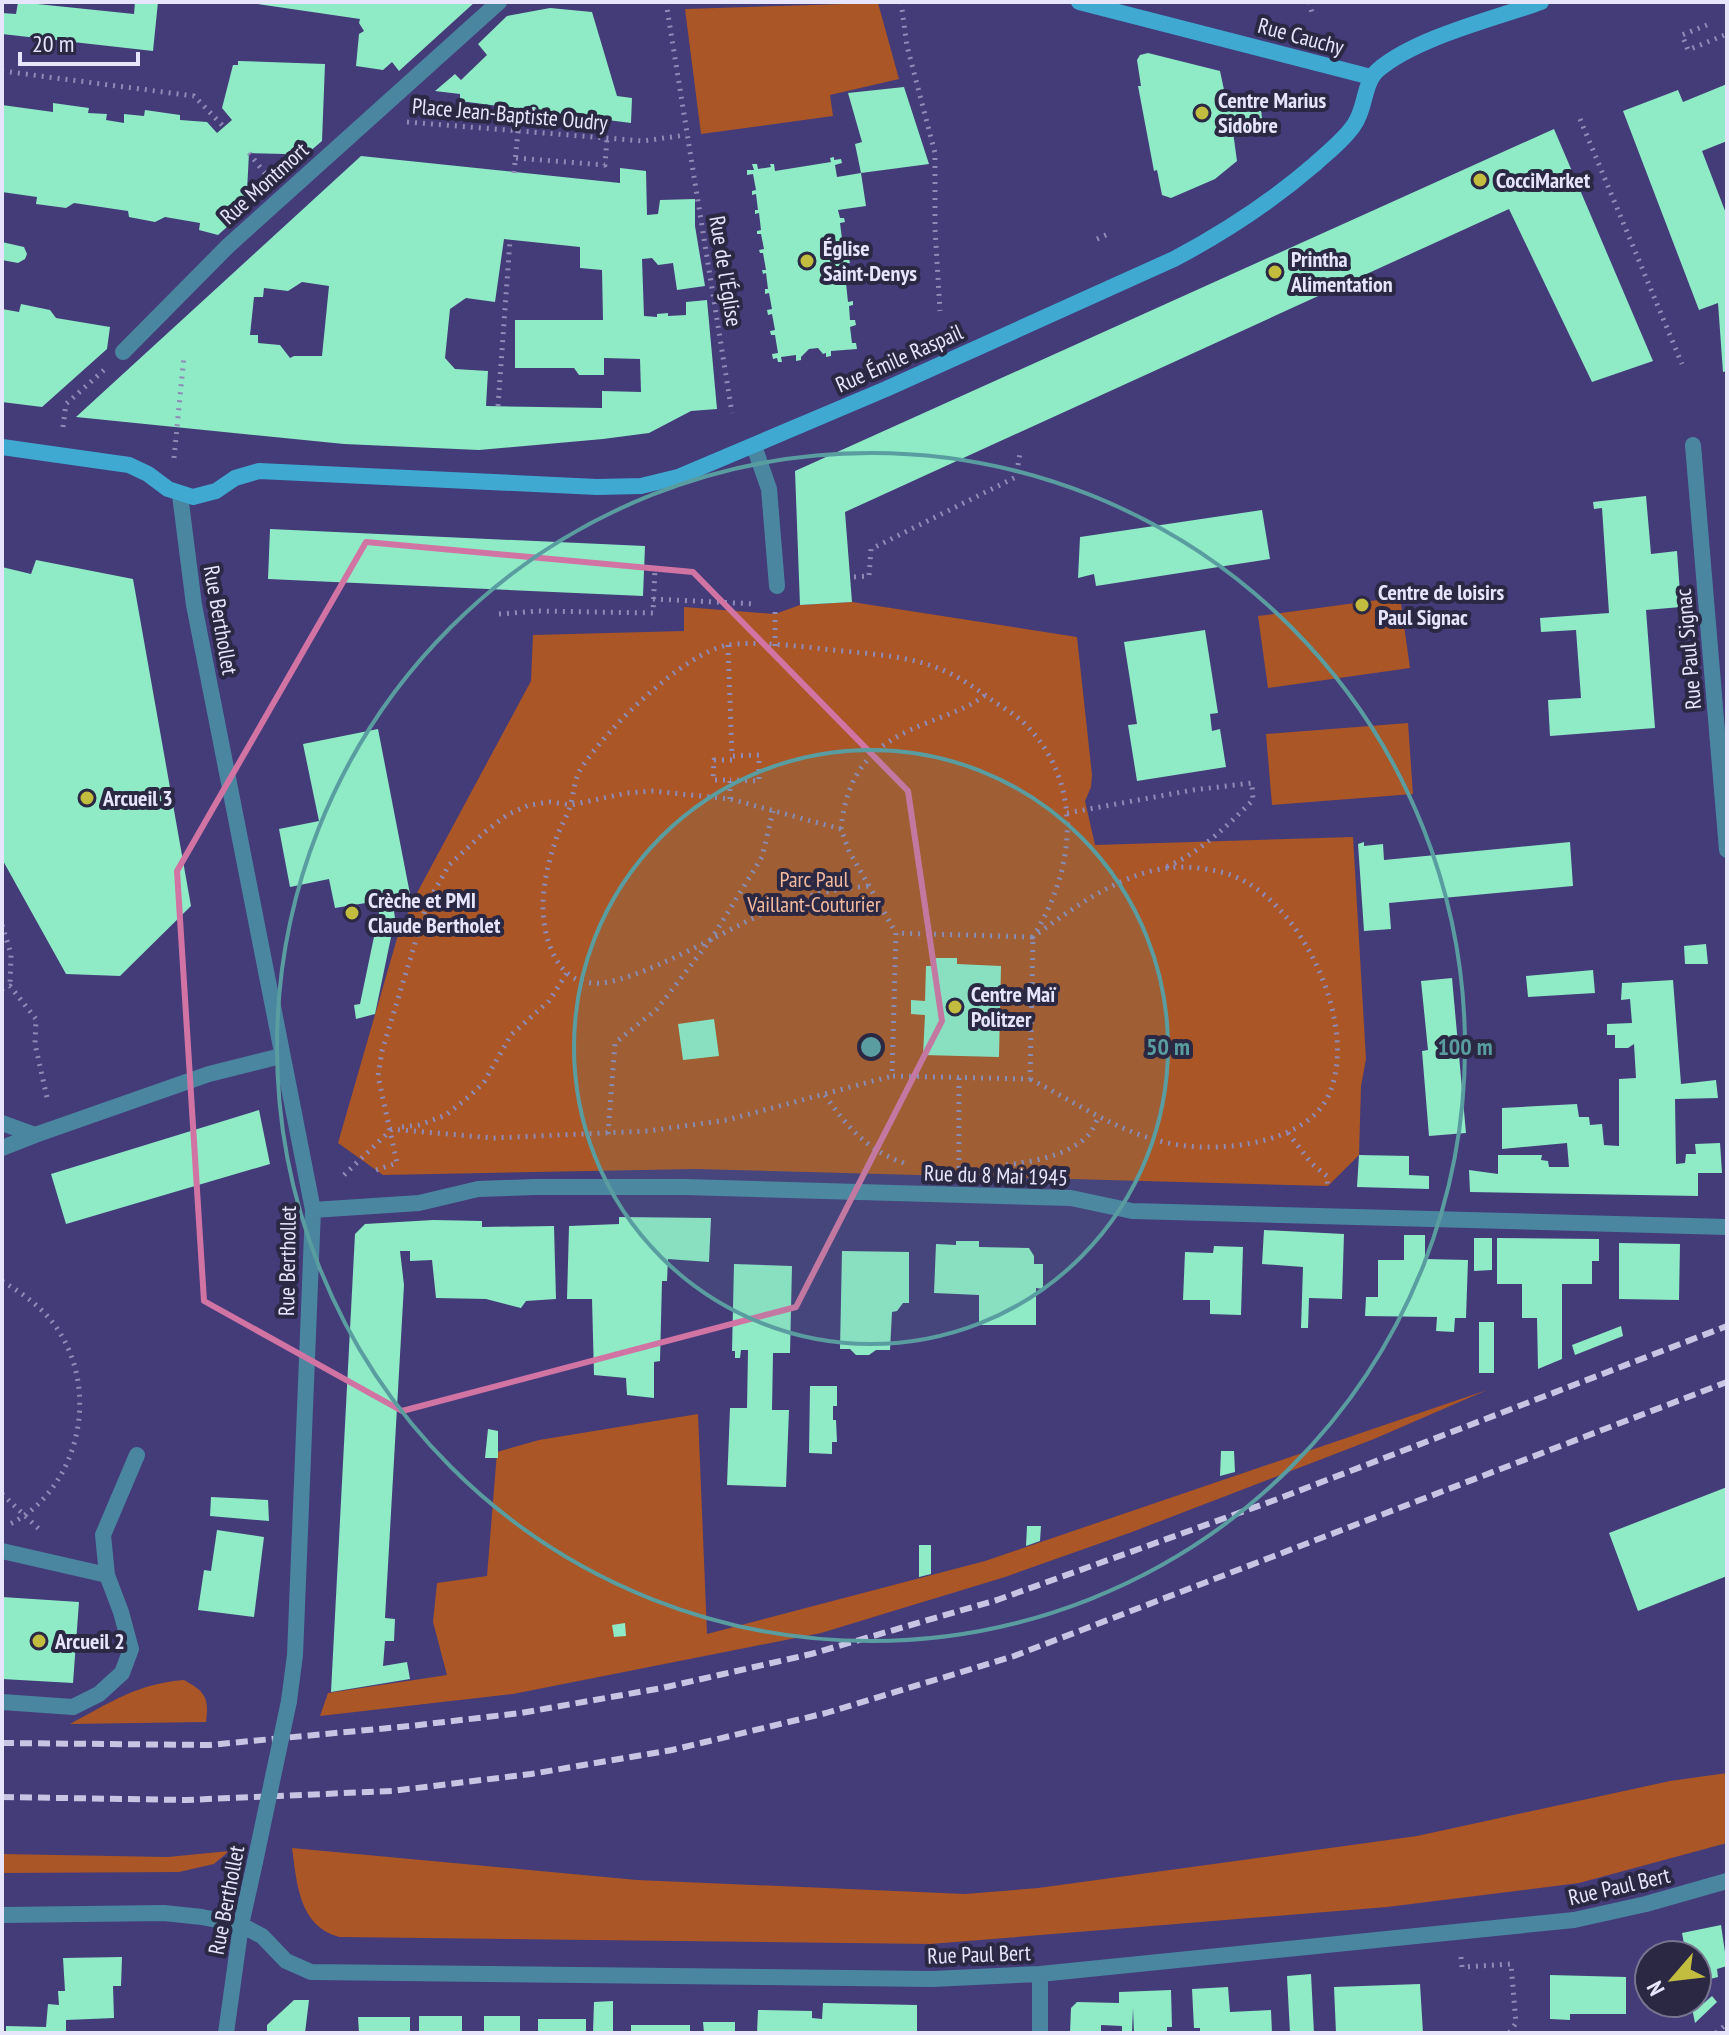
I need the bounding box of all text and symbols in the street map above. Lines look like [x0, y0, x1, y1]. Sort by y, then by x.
street label: Rue Cauchy [1255, 11, 1348, 61]
scale bar [20, 16, 138, 66]
text: 20 m [32, 28, 74, 59]
place label: Centre Marius Sidobre [1218, 86, 1326, 139]
street label: Place Jean-Baptiste Oudry [411, 91, 610, 137]
marker: Centre Marius Sidobre [1193, 104, 1211, 122]
street label: Rue Montmort [214, 136, 314, 230]
place label: CocciMarket [1496, 166, 1591, 194]
marker: CocciMarket [1471, 171, 1489, 189]
street label: Rue de l'Église [703, 214, 749, 328]
place label: Église Saint-Denys [823, 234, 917, 287]
place label: Printha Alimentation [1290, 245, 1393, 298]
marker: Église Saint-Denys [798, 252, 816, 270]
marker: Printha Alimentation [1266, 263, 1284, 281]
street label: Rue Émile Raspail [831, 317, 968, 399]
street label: Rue Berthollet [198, 563, 244, 677]
place label: Centre de loisirs Paul Signac [1378, 578, 1504, 631]
street label: Rue Paul Signac [1669, 587, 1707, 711]
marker: Centre de loisirs Paul Signac [1353, 596, 1371, 614]
place label: Arcueil 3 [102, 784, 173, 812]
marker: Arcueil 3 [78, 789, 96, 807]
park label: Parc Paul Vaillant-Couturier [746, 865, 881, 918]
place label: Crèche et PMI Claude Bertholet [368, 886, 501, 939]
marker: Crèche et PMI Claude Bertholet [343, 904, 361, 922]
place label: Centre Maï Politzer [971, 980, 1056, 1033]
marker: Centre Maï Politzer [946, 998, 964, 1016]
text: 50 m [1146, 1031, 1190, 1062]
text: 100 m [1437, 1031, 1493, 1062]
centre of rings [857, 1033, 885, 1061]
street label: Rue du 8 Mai 1945 [924, 1158, 1068, 1192]
street label: Rue Berthollet [272, 1206, 302, 1316]
place label: Arcueil 2 [54, 1627, 125, 1655]
marker: Arcueil 2 [30, 1632, 48, 1650]
street label: Rue Berthollet [202, 1843, 250, 1957]
street label: Rue Paul Bert [1565, 1861, 1673, 1911]
street label: Rue Paul Bert [927, 1938, 1031, 1970]
north arrow [1633, 1939, 1713, 2019]
text: N [1640, 1977, 1670, 2000]

